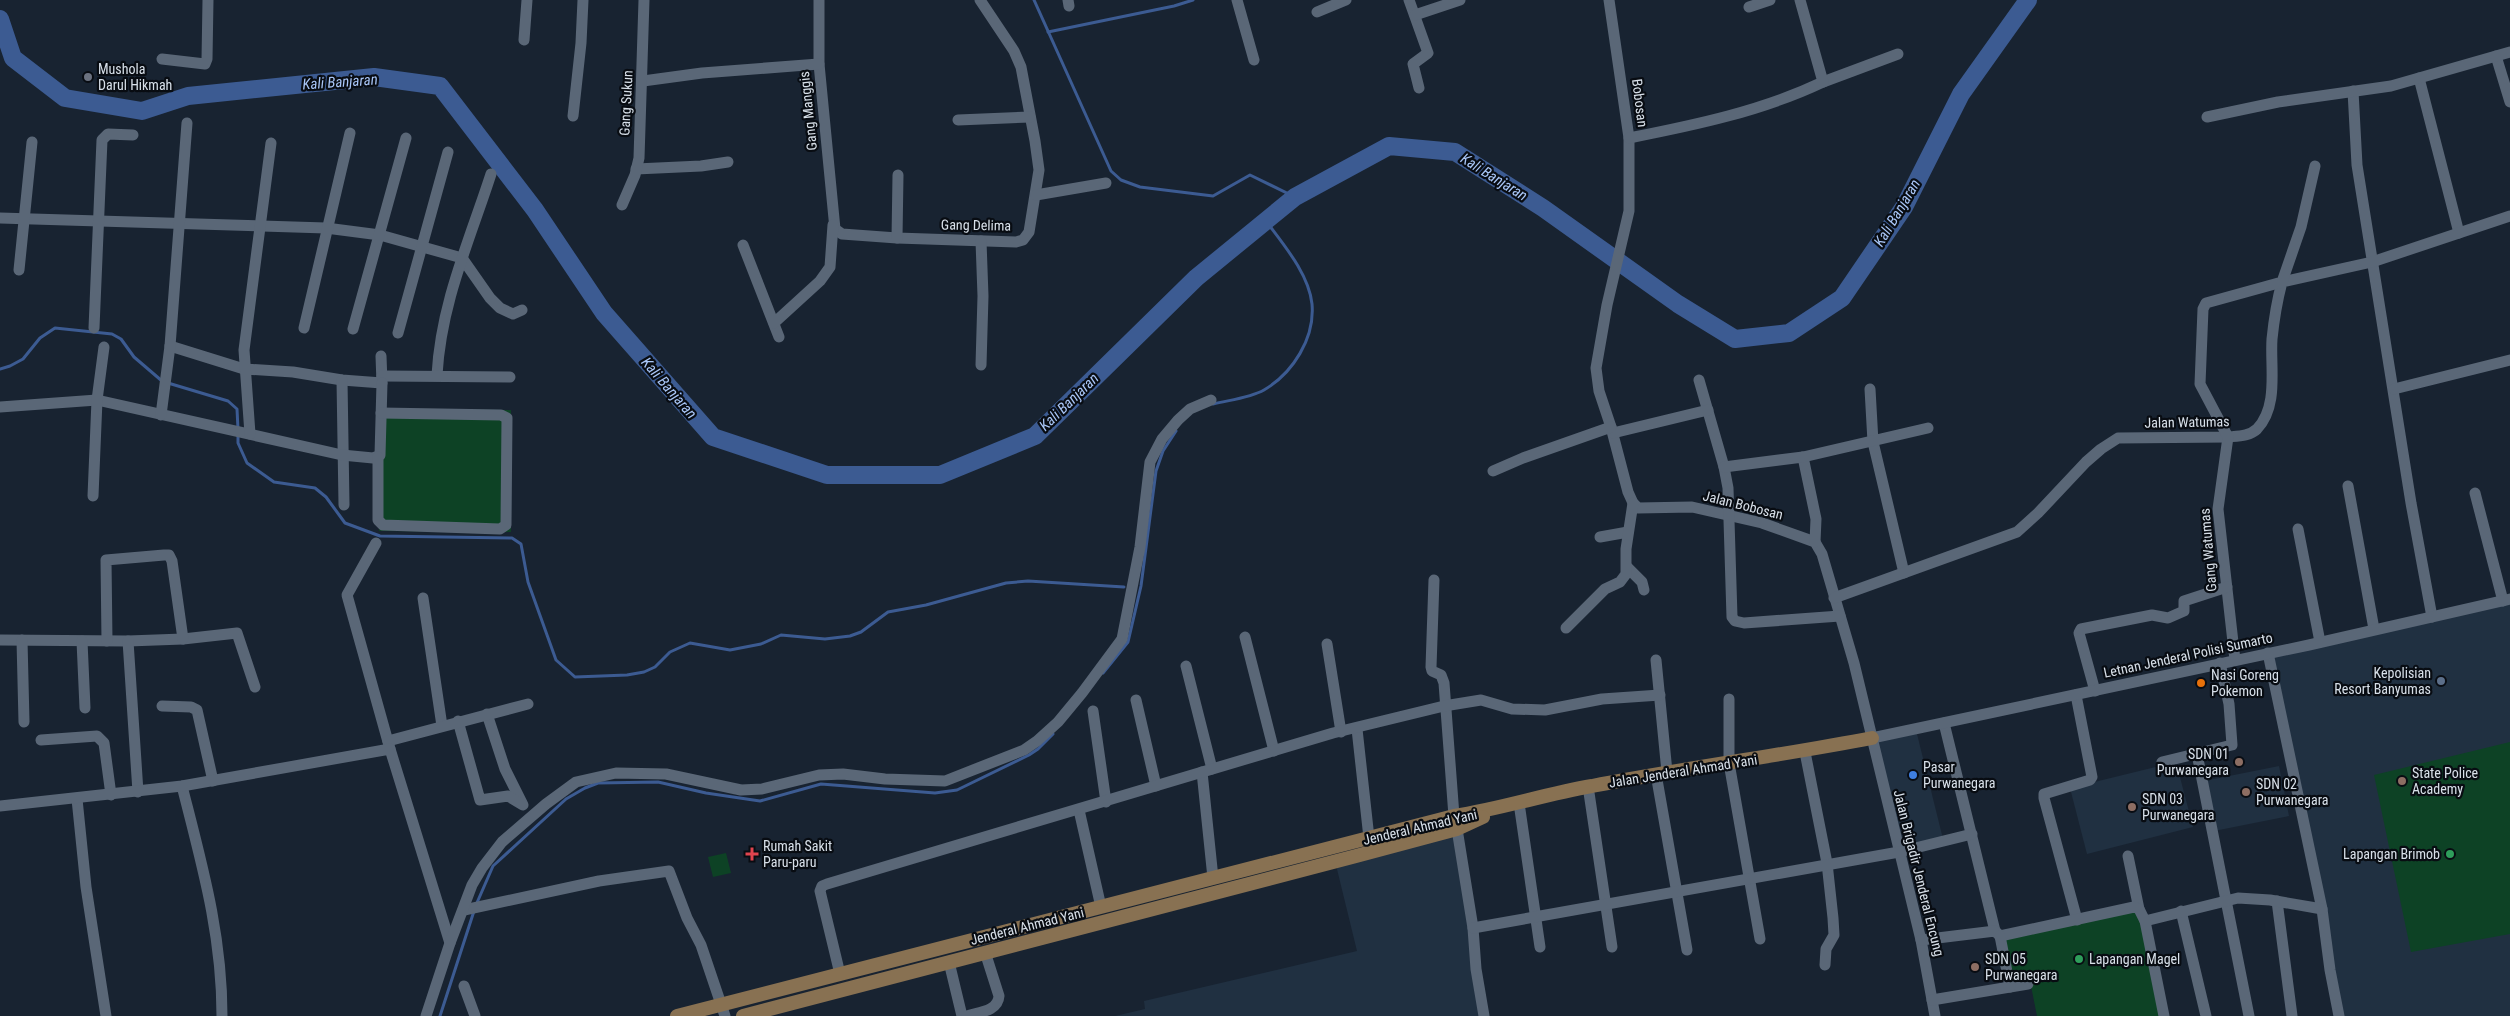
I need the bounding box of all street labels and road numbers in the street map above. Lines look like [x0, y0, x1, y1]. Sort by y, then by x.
street label: Gang Sukun [616, 70, 636, 136]
street label: Gang Manggis [796, 71, 820, 151]
street label: Bobosan [1629, 78, 1651, 128]
street label: Gang Delima [941, 216, 1011, 234]
street label: Jalan Watumas [2144, 413, 2230, 431]
street label: Jalan Bobosan [1701, 487, 1785, 523]
street label: Gang Watumas [2196, 508, 2220, 592]
street label: Letnan Jenderal Polisi Sumarto [2102, 629, 2274, 681]
street label: Jalan Jenderal Ahmad Yani [1608, 751, 1758, 791]
street label: Jalan Brigadir Jenderal Encung [1891, 788, 1947, 958]
street label: Jenderal Ahmad Yani [1361, 806, 1479, 848]
street label: Jenderal Ahmad Yani [969, 904, 1085, 948]

